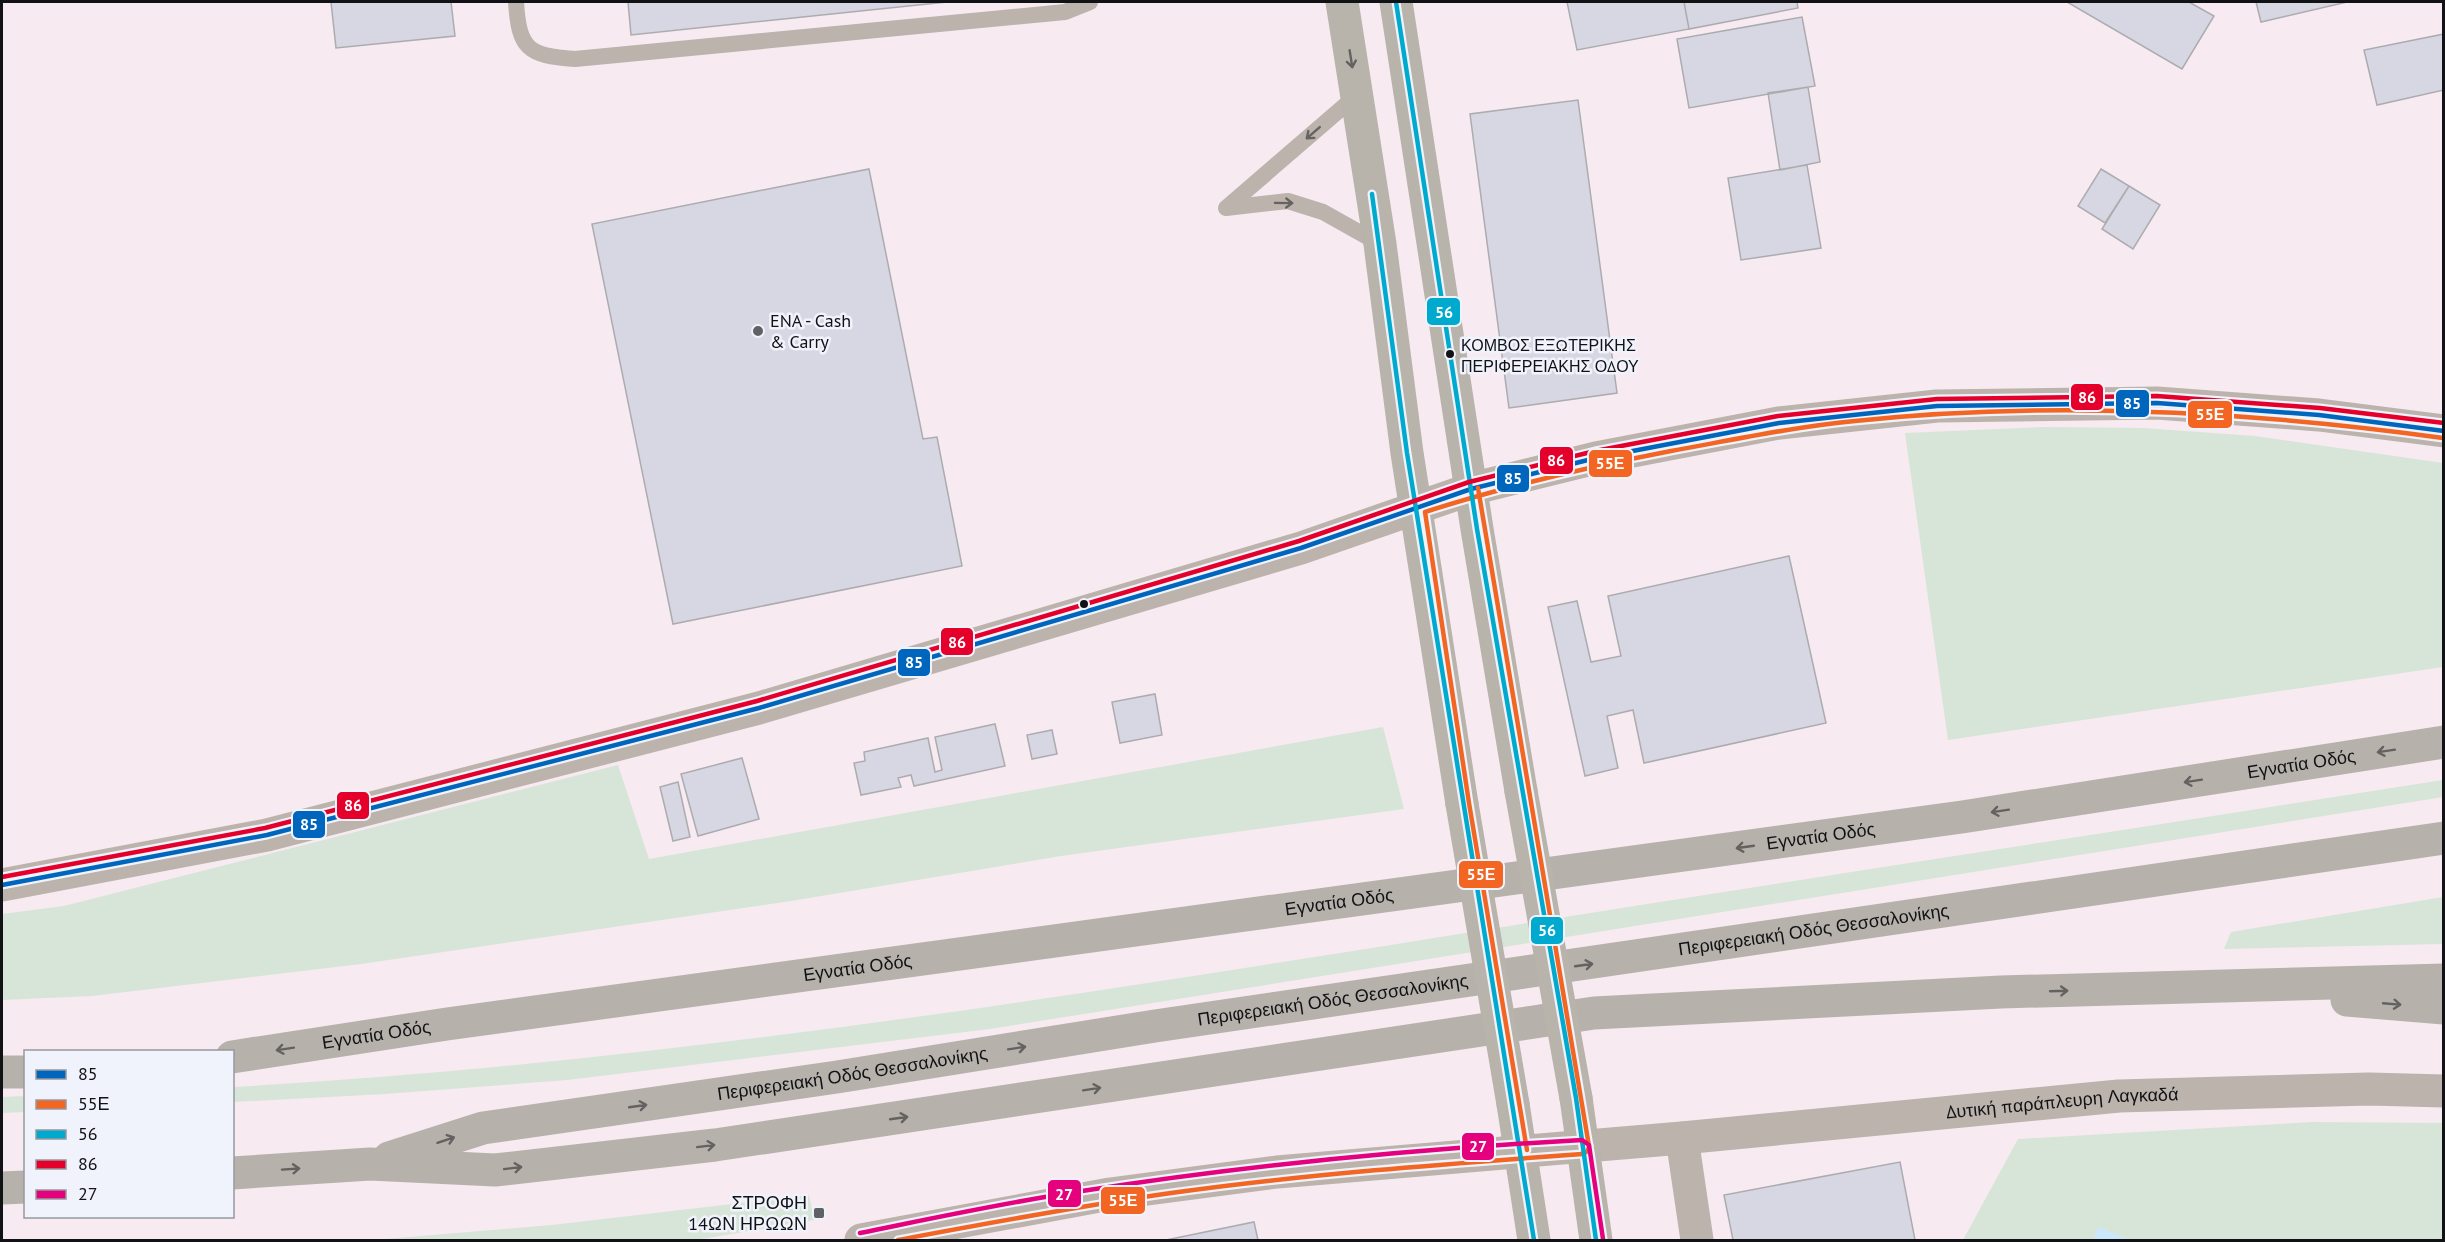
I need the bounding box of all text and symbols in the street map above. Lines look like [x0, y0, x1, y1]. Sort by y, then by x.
one-way arrow [1346, 49, 1357, 69]
one-way arrow [1305, 126, 1320, 140]
one-way arrow [1274, 197, 1293, 209]
line badge: 56 [1426, 297, 1461, 326]
text: 56 [1435, 302, 1453, 322]
place label: ENA - Cash & Carry [770, 309, 851, 353]
marker: ENA - Cash & Carry [751, 324, 765, 338]
place label: ΚΟΜΒΟΣ ΕΞΩΤΕΡΙΚΗΣ ΠΕΡΙΦΕΡΕΙΑΚΗΣ ΟΔΟΥ [1461, 335, 1639, 376]
marker: ΚΟΜΒΟΣ ΕΞΩΤΕΡΙΚΗΣ ΠΕΡΙΦΕΡΕΙΑΚΗΣ ΟΔΟΥ [1444, 348, 1456, 360]
line badge: 86 [2070, 383, 2104, 411]
text: 86 [2078, 387, 2096, 407]
line badge: 85 [2115, 389, 2150, 418]
text: 85 [2123, 393, 2141, 413]
line badge: 55Ε [2187, 400, 2233, 429]
text: 55Ε [2196, 404, 2225, 424]
line badge: 86 [1539, 446, 1574, 475]
line badge: 55Ε [1588, 449, 1633, 478]
text: 86 [1547, 450, 1565, 470]
text: 55Ε [1596, 453, 1625, 473]
line badge: 85 [1496, 464, 1530, 493]
text: 85 [1504, 468, 1522, 488]
unlabelled marker [1078, 598, 1090, 610]
line badge: 86 [940, 627, 974, 656]
text: 86 [948, 632, 966, 652]
line badge: 85 [897, 648, 931, 677]
text: 85 [905, 652, 923, 672]
street label: Εγνατία Οδός [2245, 744, 2357, 783]
one-way arrow [2376, 745, 2396, 756]
one-way arrow [2184, 775, 2203, 786]
line badge: 86 [336, 791, 370, 820]
text: 86 [344, 795, 362, 815]
one-way arrow [1991, 805, 2011, 816]
line badge: 85 [292, 810, 326, 839]
text: 85 [300, 814, 318, 834]
street label: Εγνατία Οδός [1765, 817, 1877, 855]
one-way arrow [1735, 841, 1755, 852]
line badge: 55Ε [1458, 860, 1504, 889]
text: 55Ε [1467, 864, 1496, 884]
street label: Εγνατία Οδός [1283, 883, 1395, 920]
street label: Περιφερειακή Οδός Θεσσαλονίκης [1677, 898, 1951, 961]
line badge: 56 [1530, 916, 1564, 945]
text: 56 [1538, 920, 1556, 940]
street label: Εγνατία Οδός [802, 949, 914, 986]
one-way arrow [1574, 960, 1594, 971]
street label: Περιφερειακή Οδός Θεσσαλονίκης [1196, 968, 1470, 1031]
one-way arrow [2049, 985, 2069, 996]
one-way arrow [2381, 999, 2401, 1010]
street label: Εγνατία Οδός [320, 1015, 432, 1054]
street label: Περιφερειακή Οδός Θεσσαλονίκης [716, 1041, 989, 1105]
one-way arrow [1007, 1042, 1027, 1053]
one-way arrow [276, 1044, 296, 1055]
legend [24, 1050, 234, 1218]
text: 85 [78, 1062, 98, 1085]
street label: Δυτική παράπλευρη Λαγκαδά [1945, 1082, 2179, 1124]
one-way arrow [1082, 1084, 1101, 1095]
text: 55Ε [78, 1092, 110, 1115]
one-way arrow [627, 1100, 647, 1111]
one-way arrow [889, 1112, 909, 1123]
text: 56 [78, 1122, 98, 1145]
line badge: 27 [1461, 1132, 1495, 1161]
one-way arrow [436, 1134, 455, 1145]
text: 27 [1469, 1136, 1487, 1156]
one-way arrow [696, 1140, 716, 1151]
text: 86 [78, 1152, 98, 1175]
one-way arrow [502, 1163, 522, 1174]
one-way arrow [280, 1164, 300, 1175]
line badge: 27 [1047, 1179, 1082, 1208]
text: 27 [78, 1182, 98, 1205]
text: 27 [1055, 1184, 1073, 1204]
line badge: 55Ε [1100, 1186, 1146, 1215]
text: 55Ε [1109, 1190, 1138, 1210]
place label: ΣΤΡΟΦΗ 14ΩΝ ΗΡΩΩΝ [688, 1191, 807, 1235]
marker: ΣΤΡΟΦΗ 14ΩΝ ΗΡΩΩΝ [812, 1206, 826, 1220]

